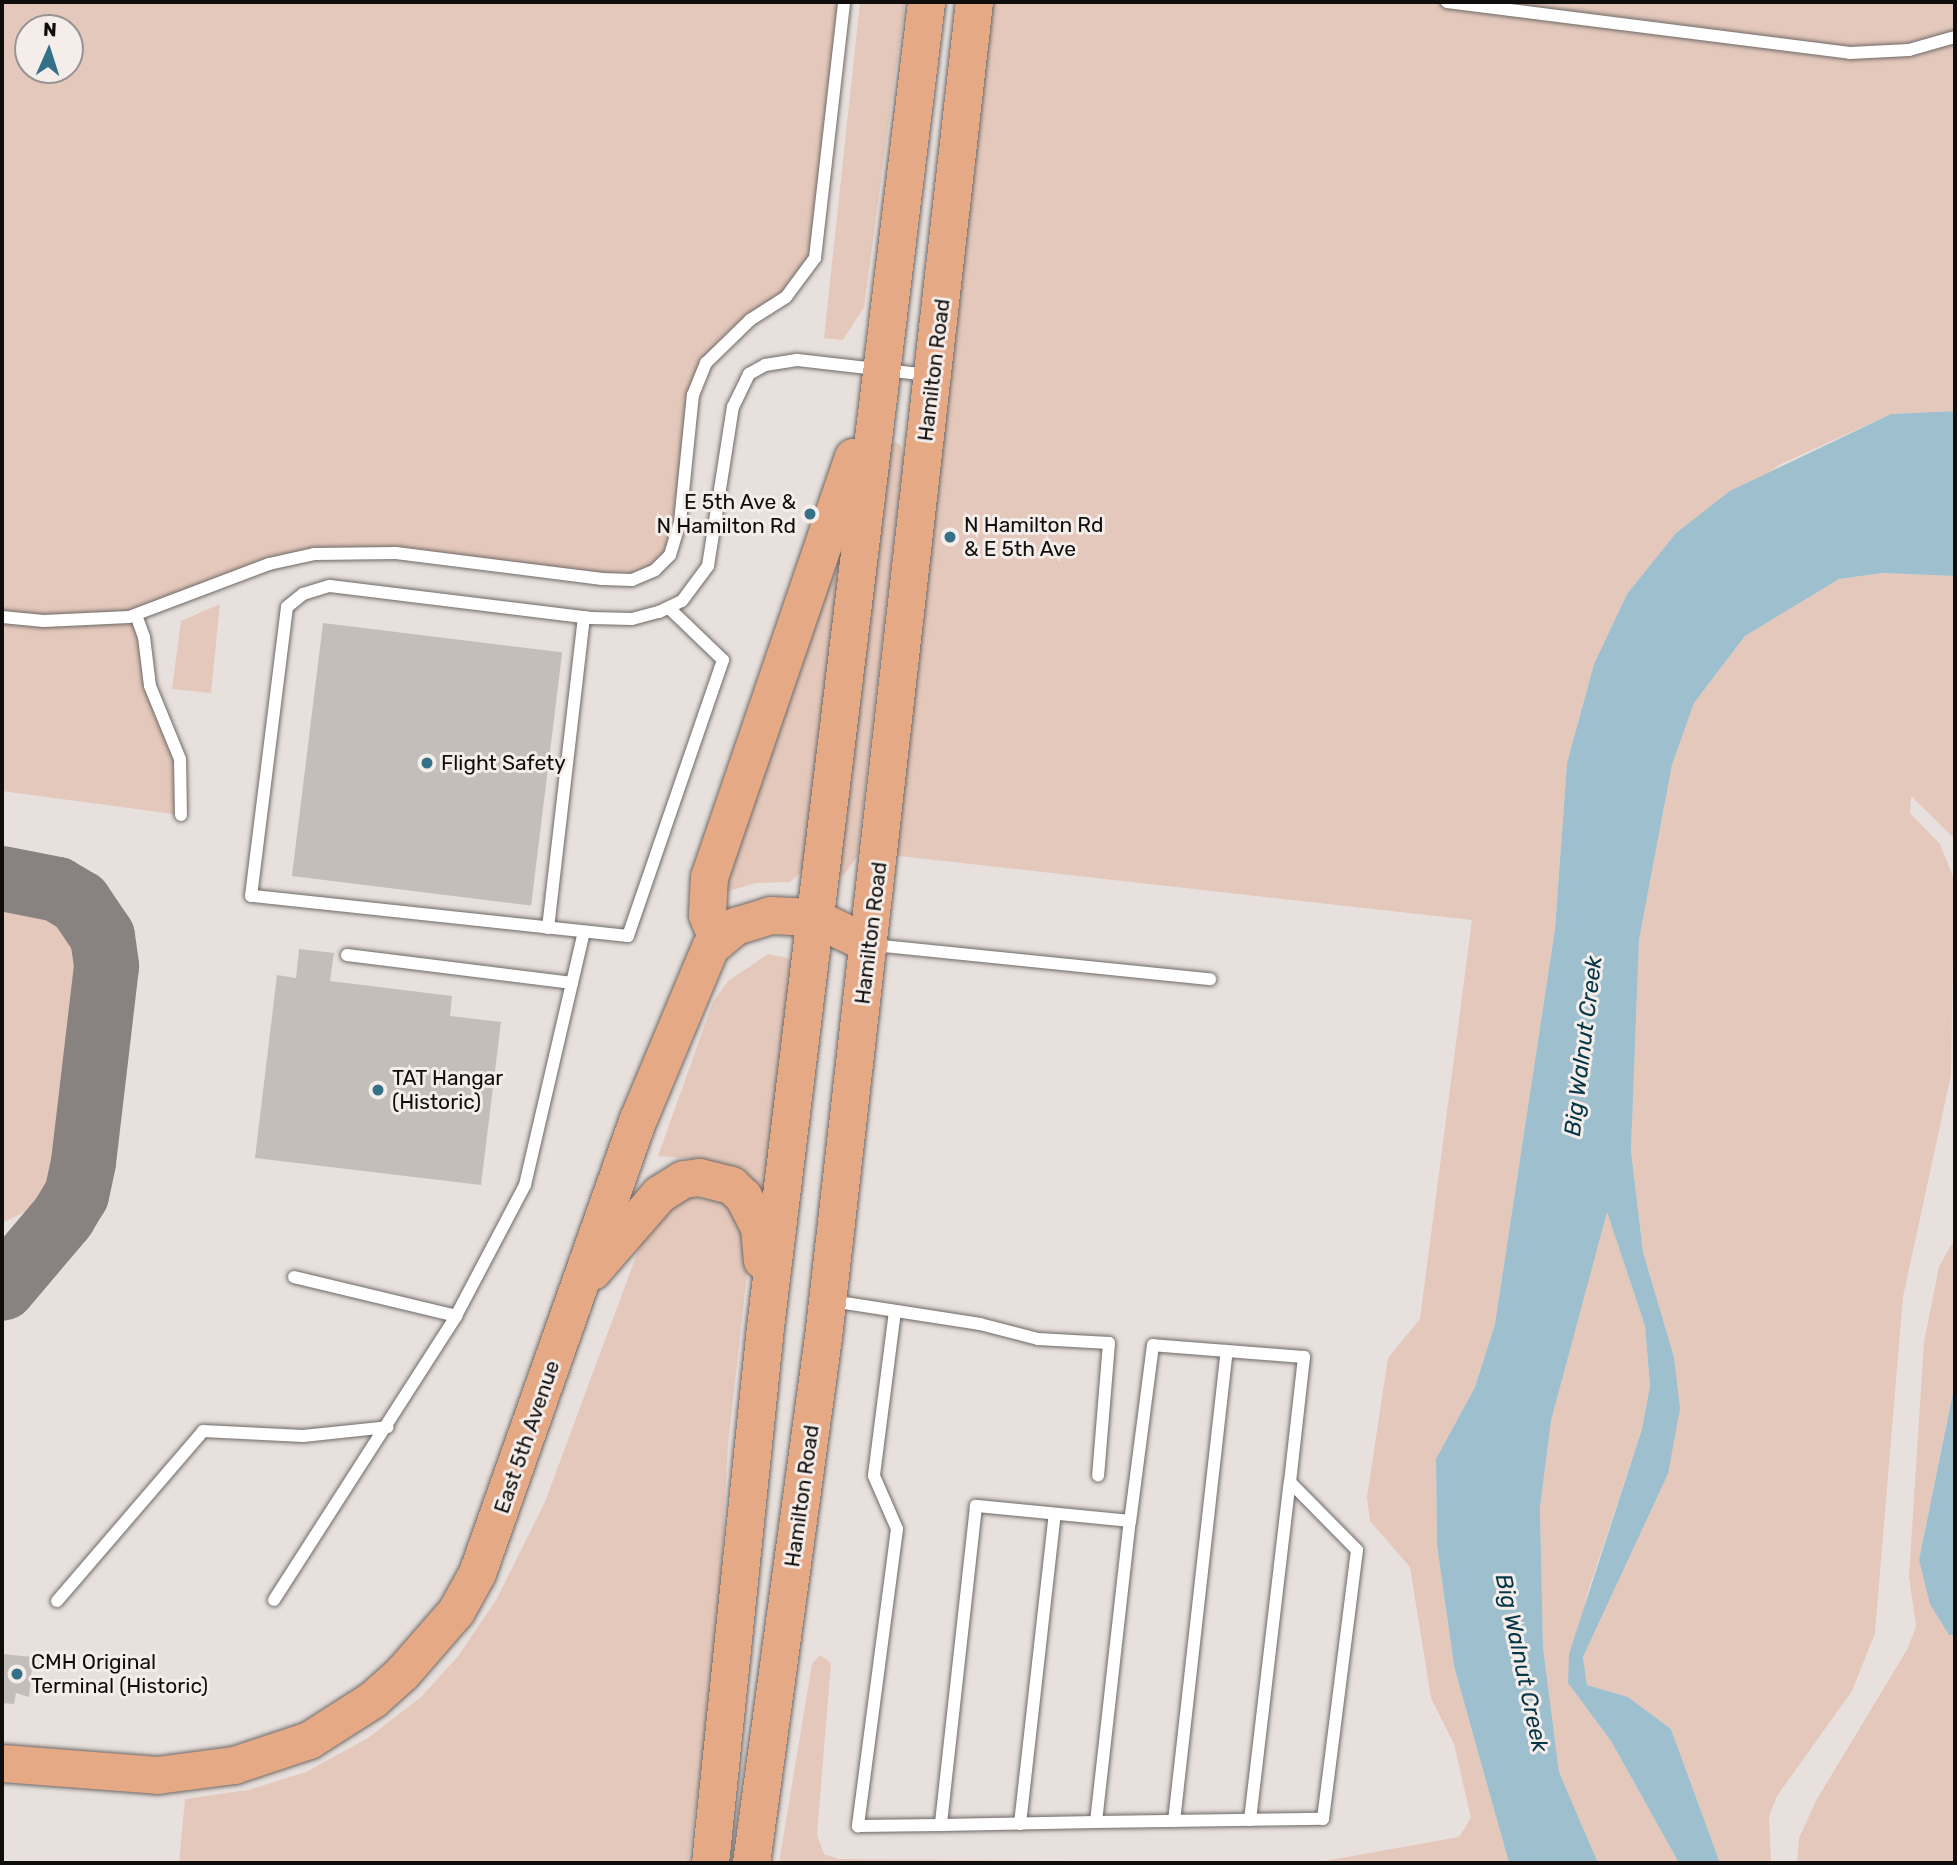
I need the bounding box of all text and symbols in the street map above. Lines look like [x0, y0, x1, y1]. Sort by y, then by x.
north arrow [14, 14, 84, 84]
text: N [43, 18, 57, 41]
street label: Hamilton Road [913, 297, 955, 443]
place label: E 5th Ave & N Hamilton Rd [657, 489, 796, 539]
marker: E 5th Ave & N Hamilton Rd [802, 506, 818, 522]
place label: N Hamilton Rd & E 5th Ave [964, 512, 1103, 562]
marker: N Hamilton Rd & E 5th Ave [942, 529, 958, 545]
place label: Flight Safety [441, 750, 566, 776]
marker: Flight Safety [419, 755, 435, 771]
street label: Hamilton Road [850, 860, 892, 1006]
water label: Big Walnut Creek [1558, 954, 1608, 1138]
place label: TAT Hangar (Historic) [392, 1065, 504, 1115]
marker: TAT Hangar (Historic) [370, 1082, 386, 1098]
street label: East 5th Avenue [489, 1357, 565, 1517]
street label: Hamilton Road [780, 1423, 824, 1569]
water label: Big Walnut Creek [1490, 1571, 1554, 1755]
place label: CMH Original Terminal (Historic) [31, 1649, 208, 1699]
marker: CMH Original Terminal (Historic) [9, 1666, 25, 1682]

